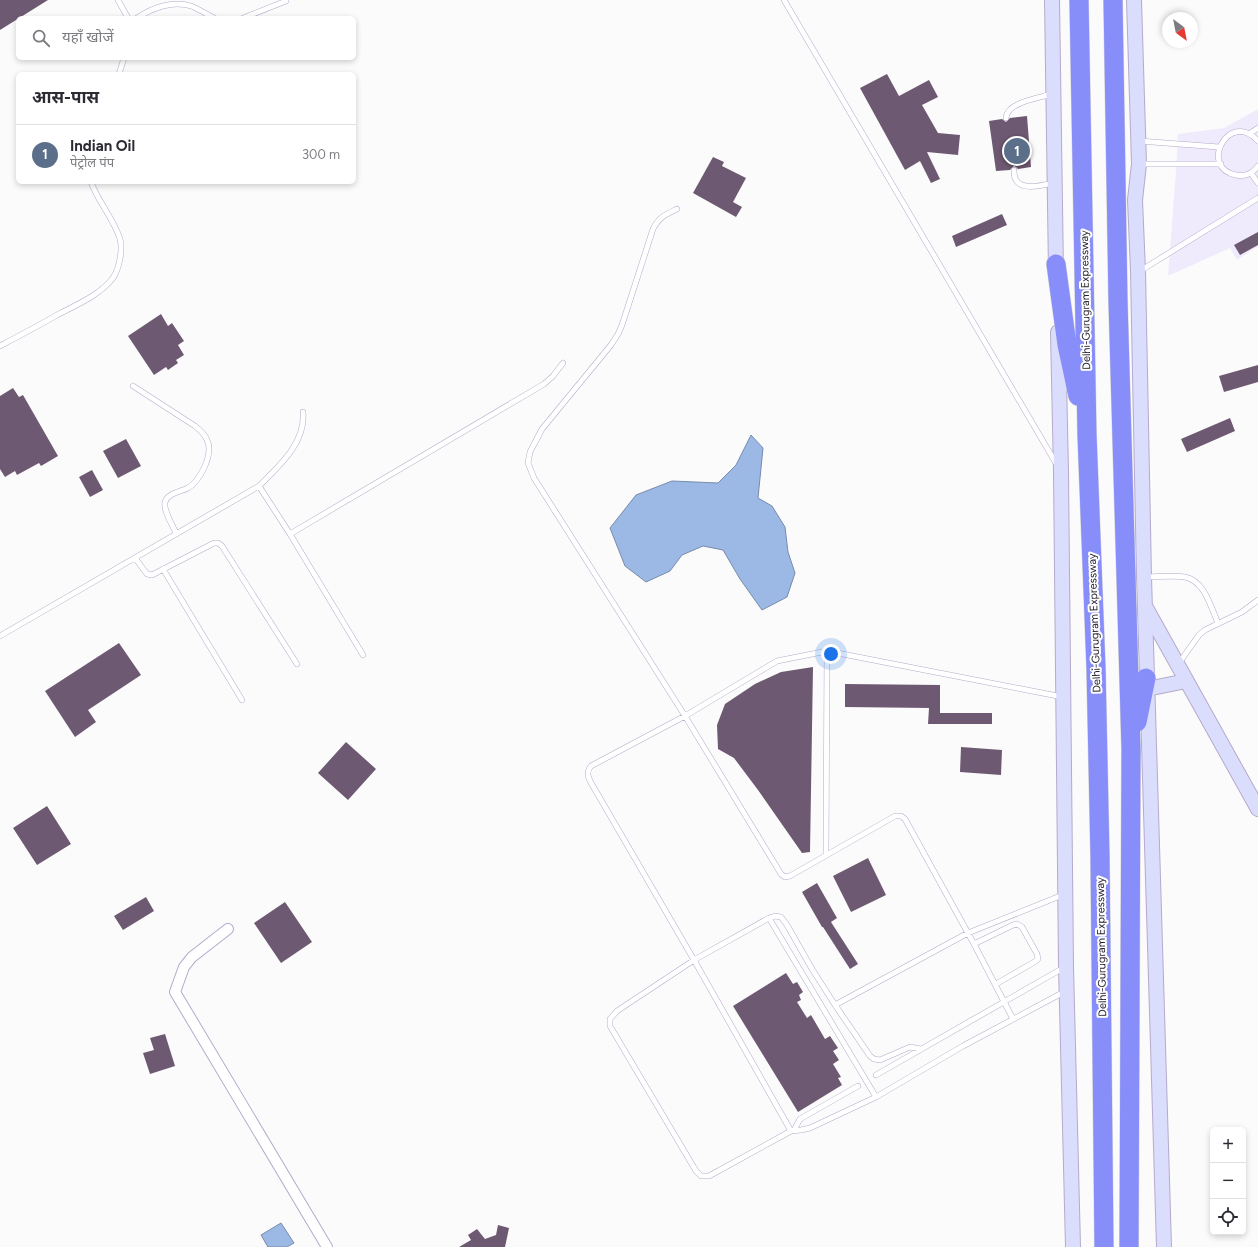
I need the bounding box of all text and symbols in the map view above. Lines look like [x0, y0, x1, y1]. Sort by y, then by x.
north arrow [1162, 12, 1198, 48]
search box [16, 16, 356, 60]
icon: search [30, 27, 52, 49]
text: यहाँ खोजें [62, 28, 114, 46]
text: आस-पास [32, 87, 99, 107]
pin: 1 [1004, 136, 1030, 166]
text: Indian Oil [70, 137, 135, 155]
text: 1 [42, 147, 48, 162]
text: 300 m [302, 147, 340, 162]
text: पेट्रोल पंप [70, 155, 114, 170]
street label: Delhi-Gurugram Expressway [1078, 230, 1093, 370]
street label: Delhi-Gurugram Expressway [1086, 553, 1103, 693]
your location [821, 644, 841, 664]
street label: Delhi-Gurugram Expressway [1094, 877, 1109, 1017]
map controls [1210, 1127, 1246, 1235]
button: + [1210, 1127, 1246, 1163]
button: − [1210, 1163, 1246, 1199]
button: locate [1210, 1199, 1246, 1235]

